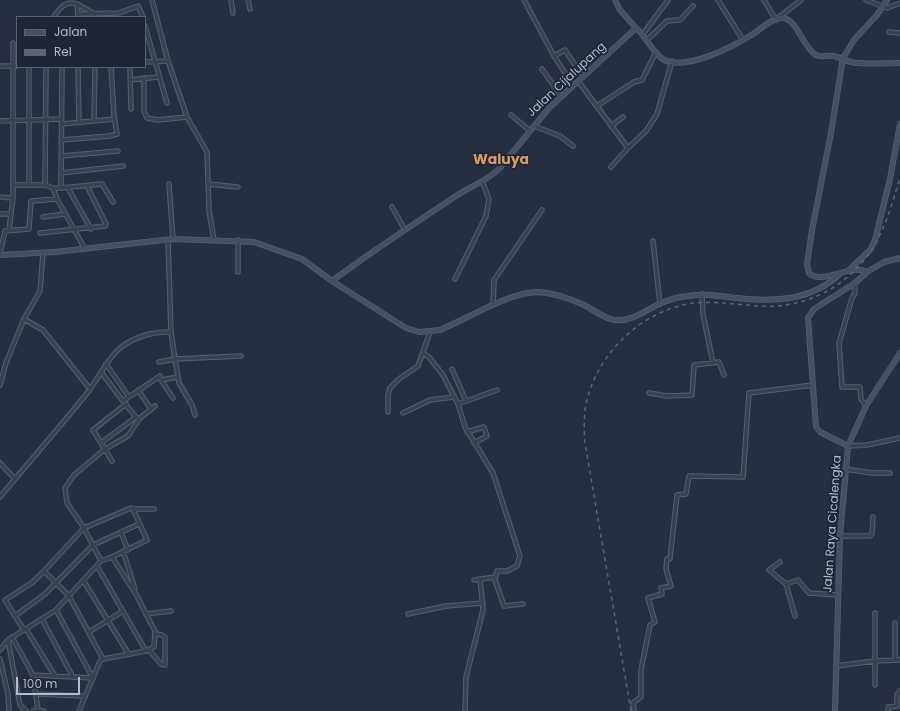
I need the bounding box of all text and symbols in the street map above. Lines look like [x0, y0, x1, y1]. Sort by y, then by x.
legend [16, 16, 146, 68]
text: Jalan [54, 23, 87, 40]
street label: Jalan Cijalupang [525, 40, 609, 120]
text: Rel [54, 43, 72, 60]
district label: Waluya [473, 152, 529, 168]
street label: Jalan Raya Cicalengka [821, 455, 845, 593]
scale bar [18, 669, 82, 695]
text: 100 m [23, 675, 57, 692]

